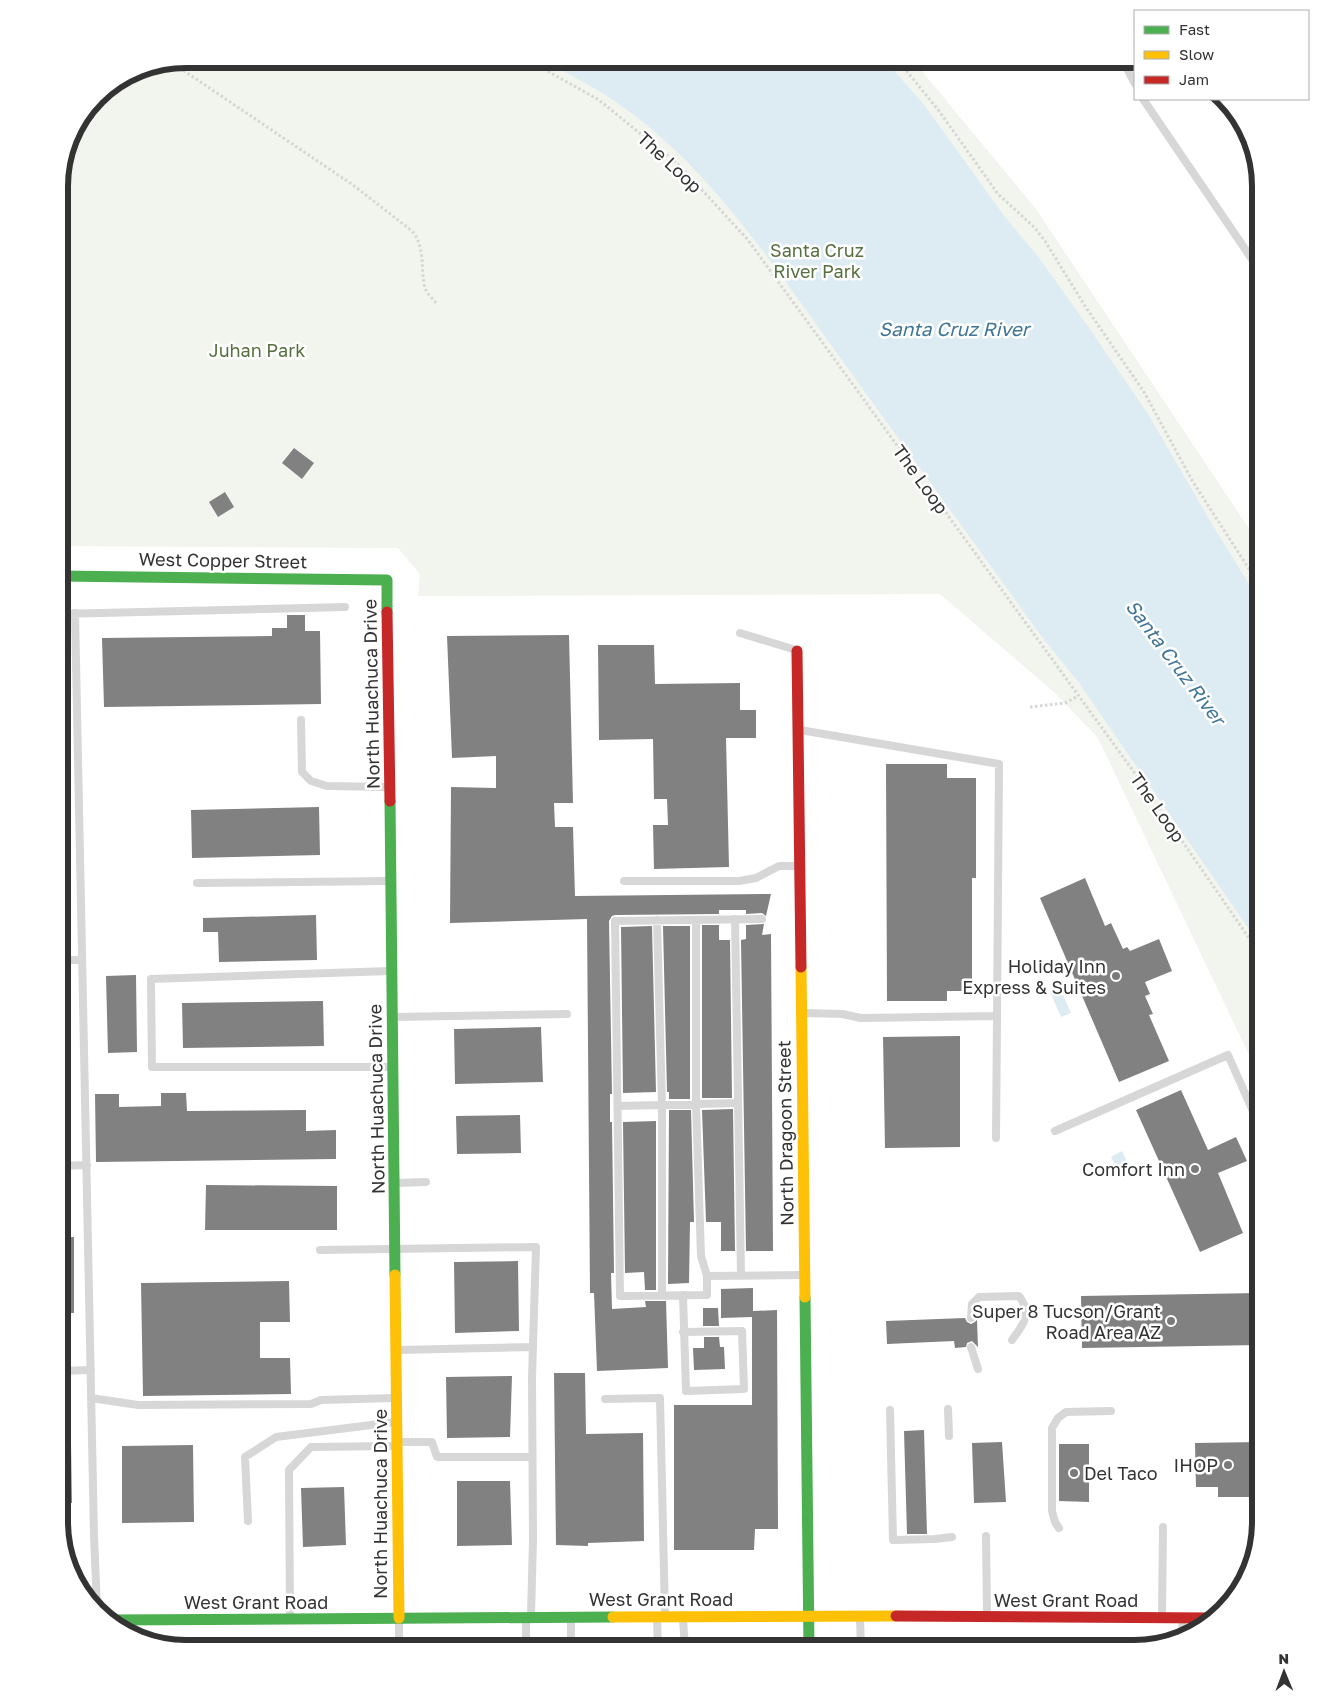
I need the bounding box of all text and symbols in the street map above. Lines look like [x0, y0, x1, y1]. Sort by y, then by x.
legend [1134, 10, 1309, 100]
text: Fast [1179, 20, 1210, 38]
text: Slow [1179, 45, 1214, 63]
text: Jam [1179, 70, 1209, 88]
street label: The Loop [633, 127, 707, 197]
park label: Santa Cruz River Park [770, 239, 864, 282]
water label: Santa Cruz River [879, 317, 1032, 340]
park label: Juhan Park [209, 339, 305, 361]
street label: The Loop [889, 440, 953, 518]
street label: West Copper Street [138, 548, 308, 572]
water label: Santa Cruz River [1122, 595, 1232, 731]
street label: North Huachuca Drive [358, 599, 384, 789]
street label: The Loop [1126, 768, 1190, 846]
place label: Holiday Inn Express & Suites [962, 955, 1106, 998]
marker: Holiday Inn Express & Suites [1110, 970, 1122, 982]
street label: North Huachuca Drive [363, 1004, 389, 1194]
street label: North Dragoon Street [772, 1040, 798, 1226]
place label: Comfort Inn [1082, 1158, 1185, 1180]
marker: Comfort Inn [1189, 1163, 1201, 1175]
place label: Super 8 Tucson/Grant Road Area AZ [972, 1300, 1161, 1343]
marker: Super 8 Tucson/Grant Road Area AZ [1165, 1315, 1177, 1327]
street label: North Huachuca Drive [369, 1409, 391, 1599]
place label: IHOP [1174, 1454, 1218, 1476]
marker: IHOP [1222, 1459, 1234, 1471]
place label: Del Taco [1084, 1462, 1158, 1484]
marker: Del Taco [1068, 1467, 1080, 1479]
street label: West Grant Road [589, 1588, 733, 1610]
street label: West Grant Road [994, 1589, 1138, 1611]
street label: West Grant Road [184, 1591, 328, 1613]
north arrow [1259, 1647, 1309, 1697]
text: N [1278, 1650, 1289, 1667]

